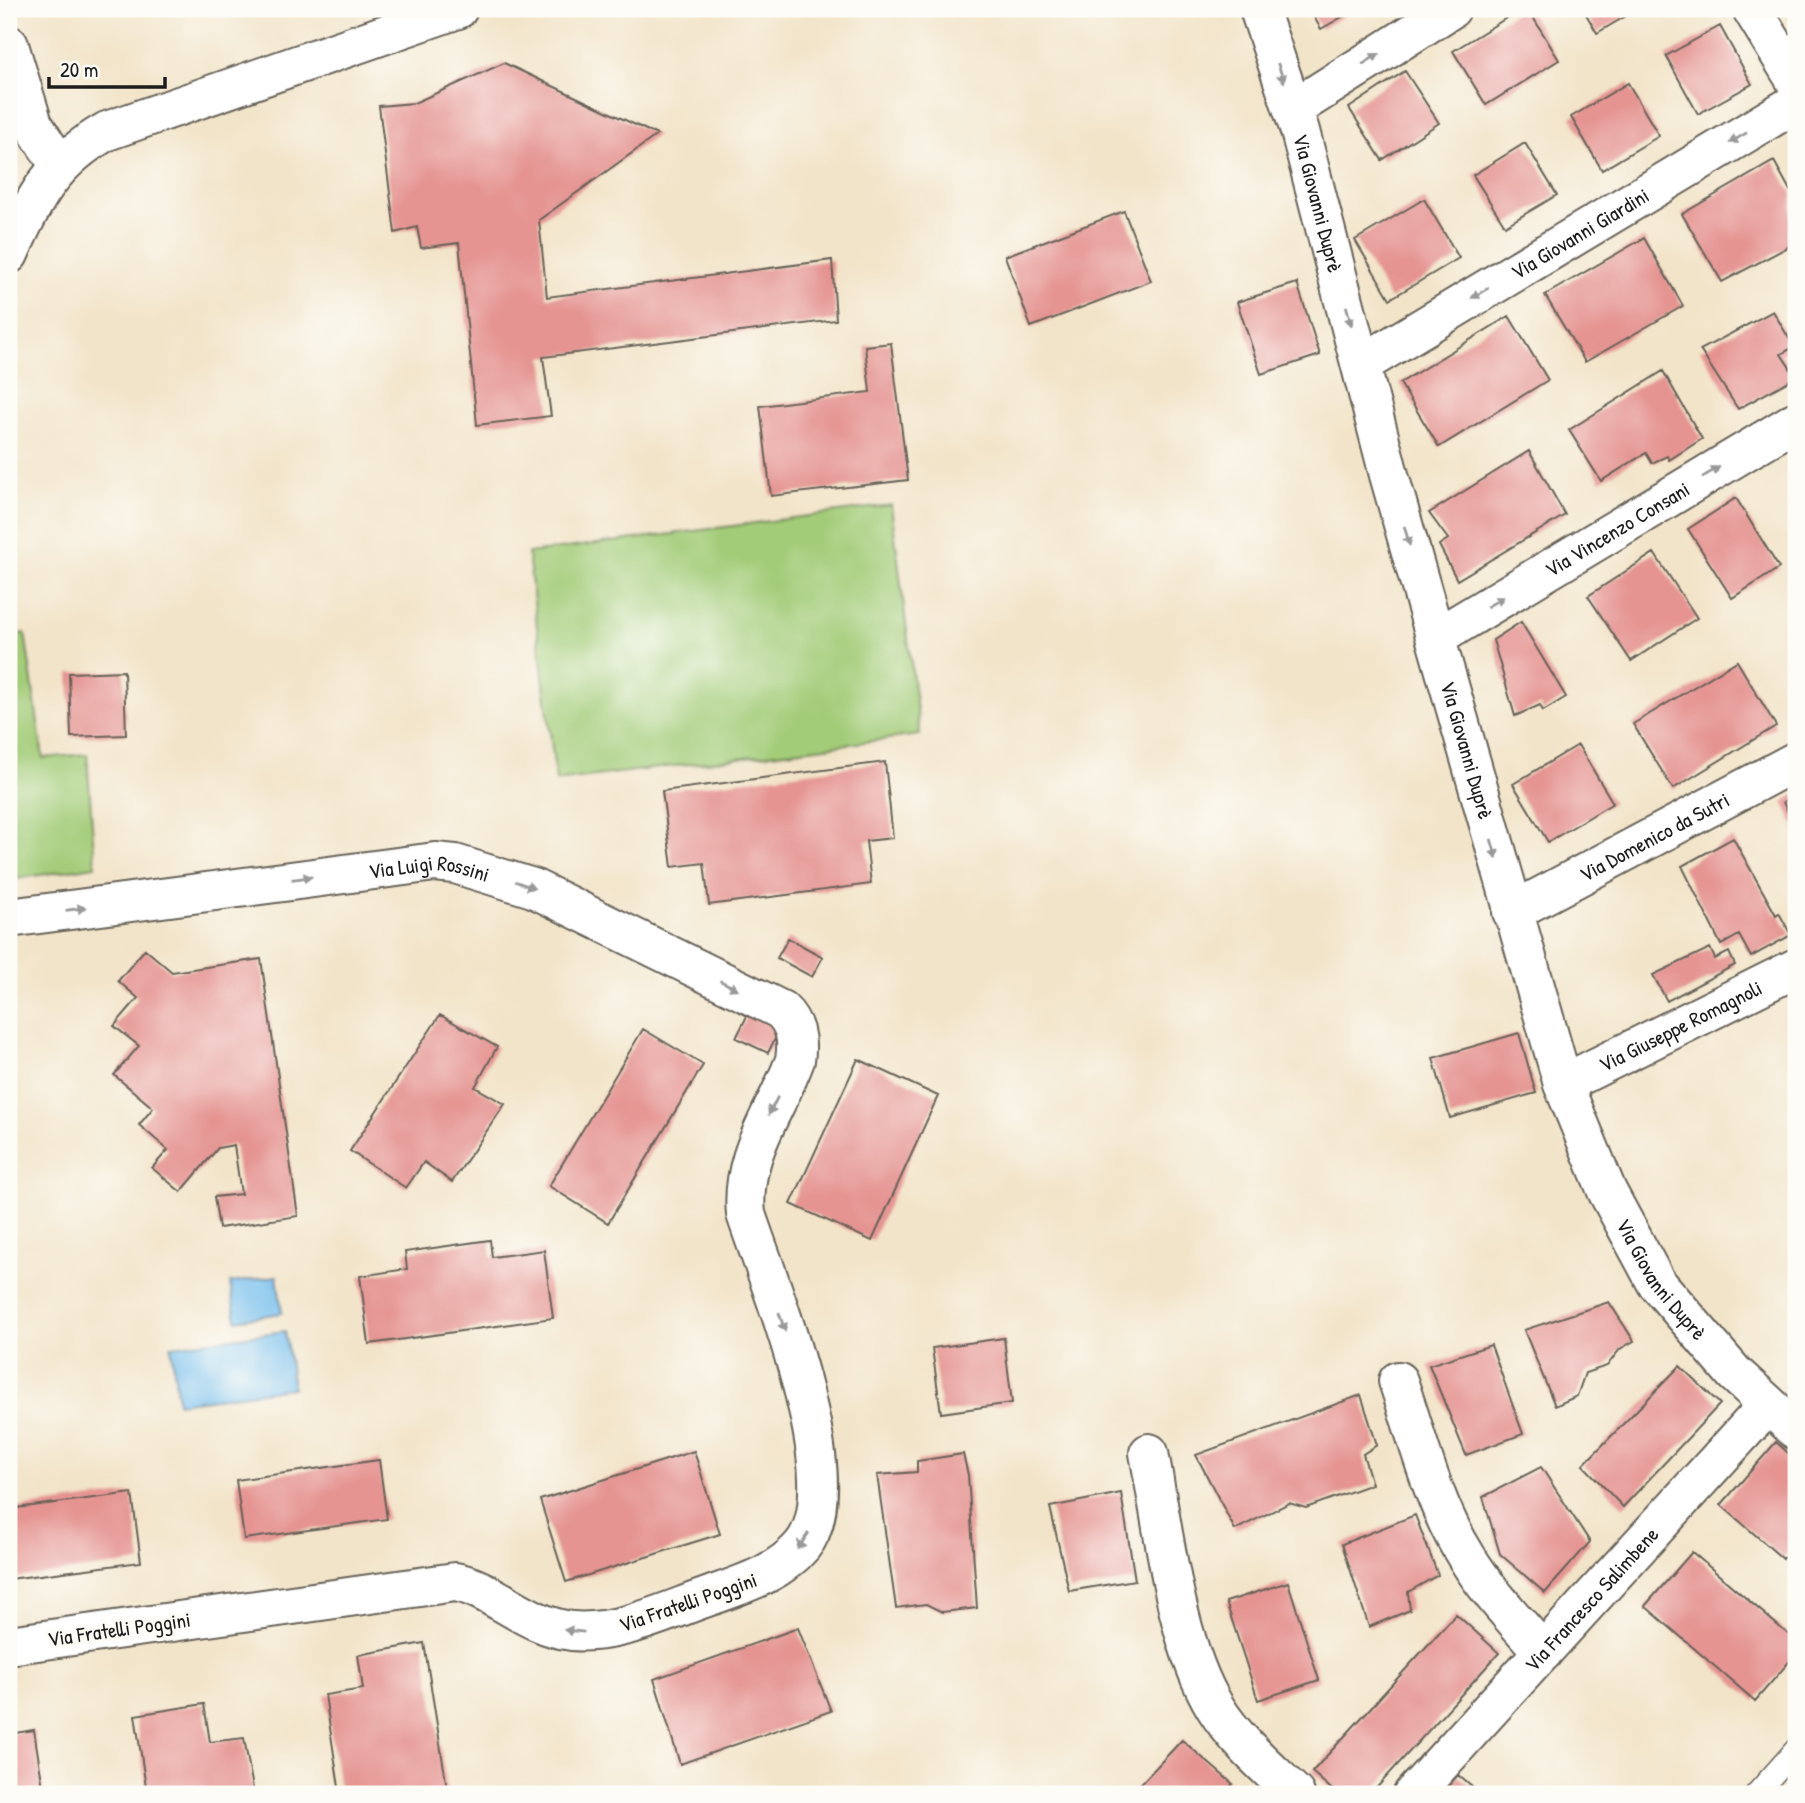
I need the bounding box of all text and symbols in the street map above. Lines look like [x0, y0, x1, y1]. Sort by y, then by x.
scale bar [49, 46, 164, 90]
one-way arrow [1361, 53, 1381, 66]
text: 20 m [60, 55, 98, 84]
one-way arrow [1276, 63, 1286, 84]
street label: Via Giovanni Duprè [1287, 131, 1350, 275]
one-way arrow [1728, 132, 1747, 144]
street label: Via Giovanni Giardini [1505, 180, 1654, 286]
one-way arrow [1470, 287, 1489, 299]
one-way arrow [1344, 305, 1355, 327]
one-way arrow [1701, 466, 1720, 478]
street label: Via Vincenzo Consani [1539, 474, 1695, 583]
one-way arrow [1402, 526, 1412, 547]
one-way arrow [1485, 596, 1504, 608]
street label: Via Giovanni Duprè [1434, 678, 1501, 822]
street label: Via Domenico da Sutri [1574, 785, 1734, 888]
one-way arrow [1489, 839, 1500, 861]
street label: Via Luigi Rossini [367, 847, 493, 888]
one-way arrow [291, 872, 313, 883]
one-way arrow [515, 880, 536, 891]
one-way arrow [65, 903, 87, 914]
street label: Via Giuseppe Romagnoli [1594, 973, 1767, 1078]
one-way arrow [719, 979, 739, 991]
one-way arrow [768, 1097, 780, 1117]
street label: Via Giovanni Duprè [1610, 1213, 1714, 1346]
one-way arrow [777, 1312, 787, 1333]
street label: Via Francesco Salimbene [1517, 1520, 1665, 1678]
one-way arrow [796, 1532, 810, 1550]
street label: Via Fratelli Poggini [615, 1565, 761, 1639]
street label: Via Fratelli Poggini [46, 1605, 192, 1653]
one-way arrow [563, 1625, 585, 1636]

